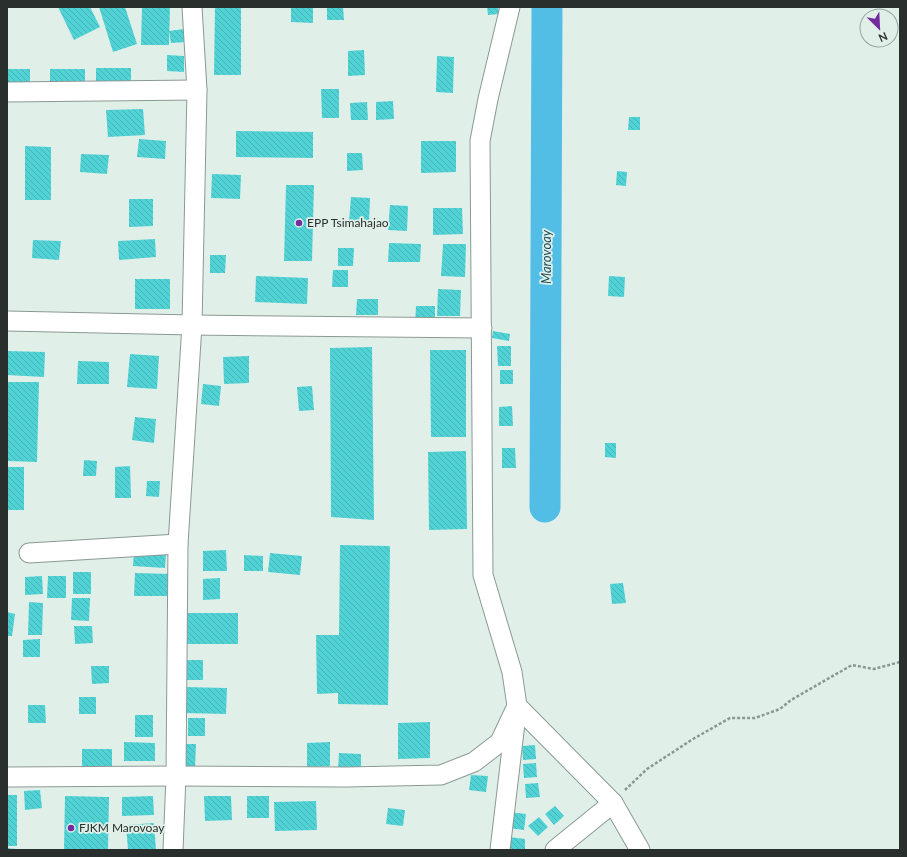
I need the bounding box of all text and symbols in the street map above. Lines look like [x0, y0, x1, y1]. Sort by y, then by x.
north arrow [859, 8, 899, 48]
text: N [877, 30, 890, 45]
place label: EPP Tsimahajao [307, 215, 389, 230]
marker: EPP Tsimahajao [294, 218, 304, 228]
water label: Marovoay [538, 229, 554, 284]
place label: FJKM Marovoay [79, 820, 165, 835]
marker: FJKM Marovoay [66, 823, 76, 833]

